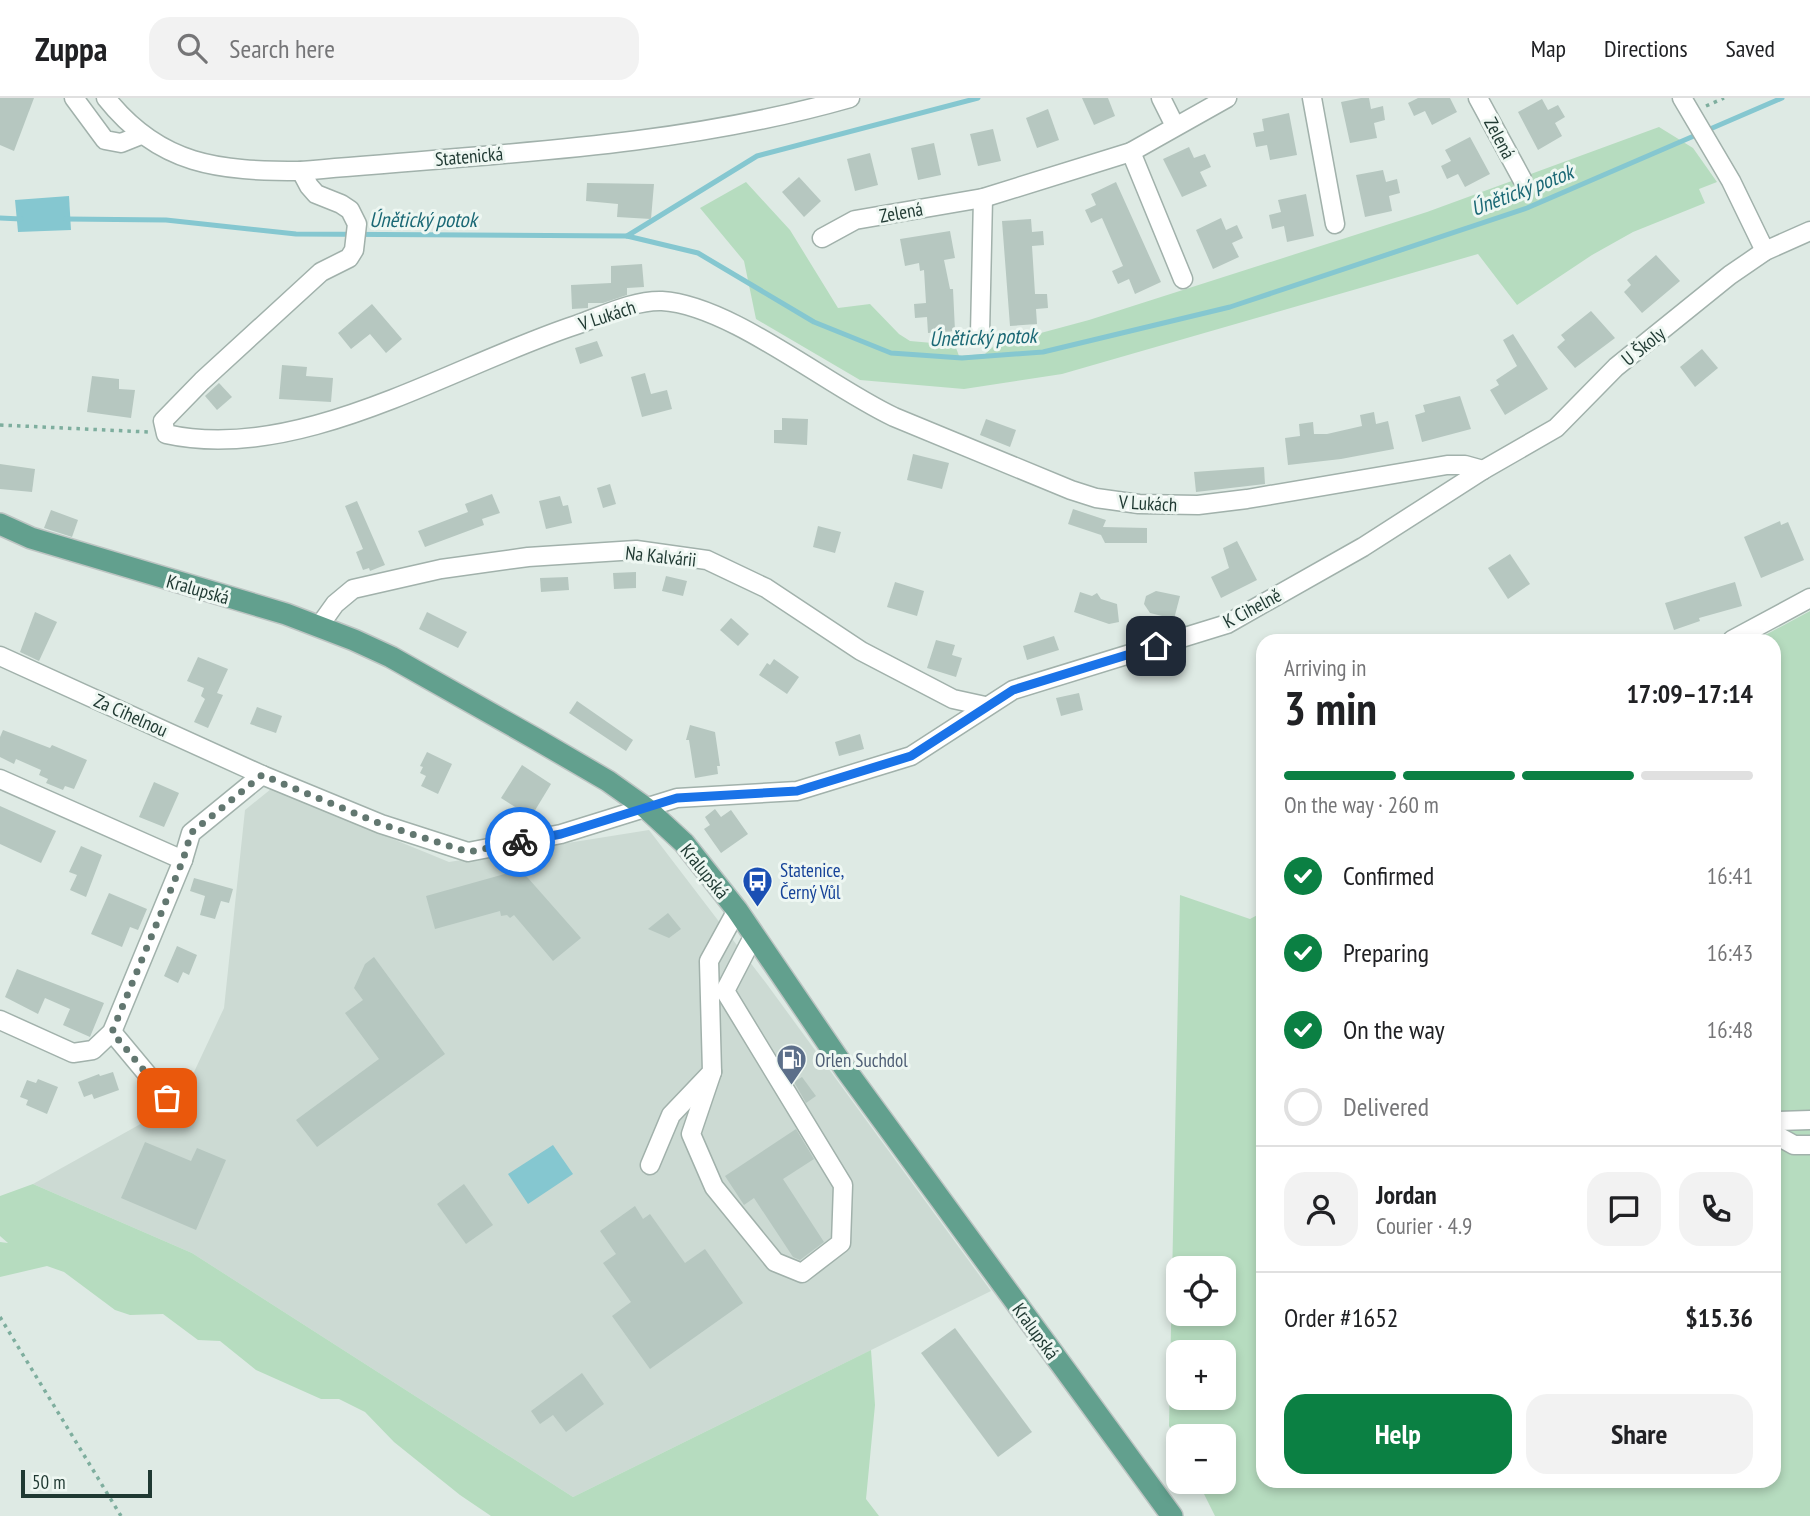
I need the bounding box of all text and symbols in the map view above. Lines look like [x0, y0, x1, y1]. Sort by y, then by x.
search box [149, 17, 639, 80]
text: Zuppa [35, 27, 107, 70]
icon: search [173, 29, 211, 67]
text: Search here [229, 32, 335, 65]
text: Map [1531, 33, 1566, 64]
text: Directions [1604, 33, 1688, 64]
text: Saved [1726, 33, 1775, 64]
street label: Zelená [1479, 113, 1521, 163]
street label: Statenická [434, 141, 504, 171]
water label: Únětický potok [1467, 157, 1580, 222]
street label: Zelená [877, 196, 925, 228]
water label: Únětický potok [369, 206, 480, 233]
street label: V Lukách [575, 295, 638, 336]
street label: U Školy [1616, 321, 1670, 371]
water label: Únětický potok [929, 322, 1040, 352]
street label: V Lukách [1117, 489, 1178, 517]
street label: Na Kalvárii [624, 540, 698, 572]
street label: Kralupská [164, 569, 232, 609]
street label: K Cihelně [1219, 583, 1285, 633]
pin [1126, 616, 1186, 676]
icon: home [1137, 627, 1175, 665]
text: Arriving in [1284, 653, 1366, 682]
text: 17:09–17:14 [1626, 677, 1753, 710]
text: 3 min [1284, 678, 1377, 738]
street label: Za Cihelnou [91, 688, 171, 742]
text: On the way · 260 m [1284, 790, 1439, 819]
courier [485, 807, 555, 877]
icon: bike [501, 823, 539, 861]
street label: Kralupská [676, 839, 734, 903]
icon: check [1284, 857, 1322, 895]
place label: Statenice, Černý Vůl [780, 858, 844, 904]
text: Confirmed [1343, 859, 1434, 892]
text: 16:41 [1707, 861, 1753, 890]
bus stop icon: Statenice, Černý Vůl [740, 864, 774, 908]
icon: check [1284, 934, 1322, 972]
text: Preparing [1343, 936, 1429, 969]
text: 16:43 [1707, 938, 1753, 967]
icon: check [1284, 1011, 1322, 1049]
text: On the way [1343, 1013, 1445, 1046]
text: 16:48 [1707, 1015, 1753, 1044]
fuel station icon: Orlen Suchdol [775, 1043, 809, 1087]
place label: Orlen Suchdol [815, 1048, 908, 1072]
pin [137, 1068, 197, 1128]
icon: bag [148, 1079, 186, 1117]
text: Delivered [1343, 1090, 1429, 1123]
button: person [1284, 1172, 1358, 1246]
button: chat [1587, 1172, 1661, 1246]
button: phone [1679, 1172, 1753, 1246]
text: Jordan [1376, 1178, 1437, 1211]
text: Courier · 4.9 [1376, 1211, 1472, 1240]
map controls [1166, 1256, 1236, 1494]
button: locate [1166, 1256, 1236, 1326]
street label: Kralupská [1007, 1298, 1065, 1364]
text: Order #1652 [1284, 1301, 1399, 1334]
text: $15.36 [1685, 1301, 1753, 1334]
button: + [1166, 1340, 1236, 1410]
button: Help [1284, 1394, 1512, 1474]
button: Share [1526, 1394, 1753, 1474]
button: − [1166, 1424, 1236, 1494]
scale bar [21, 1467, 152, 1499]
text: 50 m [32, 1470, 66, 1494]

